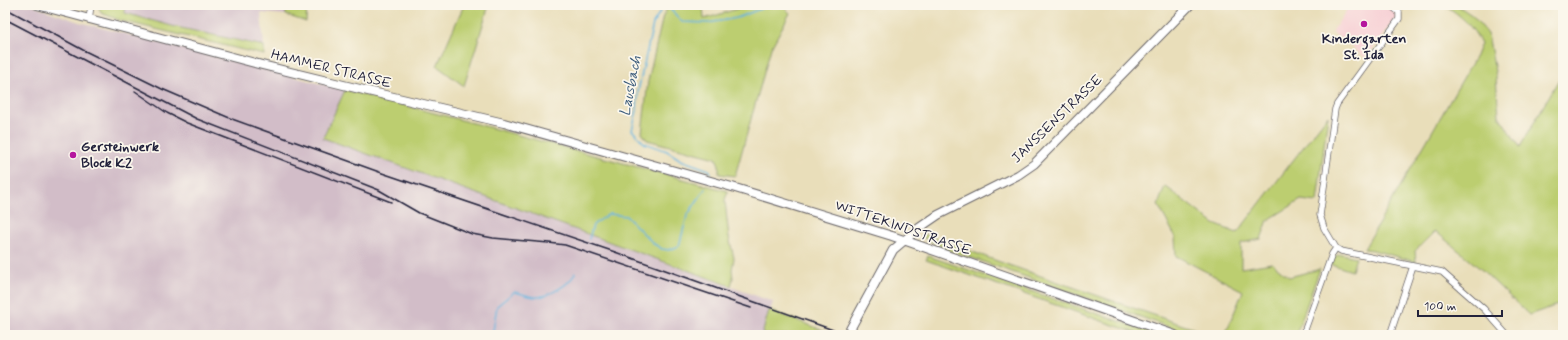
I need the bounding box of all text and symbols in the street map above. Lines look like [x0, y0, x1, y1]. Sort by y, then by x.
marker: Kindergarten St. Ida [1359, 19, 1369, 29]
place label: Kindergarten St. Ida [1322, 30, 1406, 64]
street label: HAMMER STRASSE [269, 45, 393, 93]
water label: Lausbach [615, 54, 647, 118]
street label: JANSSENSTRASSE [1008, 71, 1106, 167]
place label: Gersteinwerk Block K2 [81, 138, 159, 172]
marker: Gersteinwerk Block K2 [68, 150, 78, 160]
street label: WITTEKINDSTRASSE [833, 196, 974, 260]
scale bar [1418, 292, 1502, 318]
text: 100 m [1424, 299, 1456, 315]

